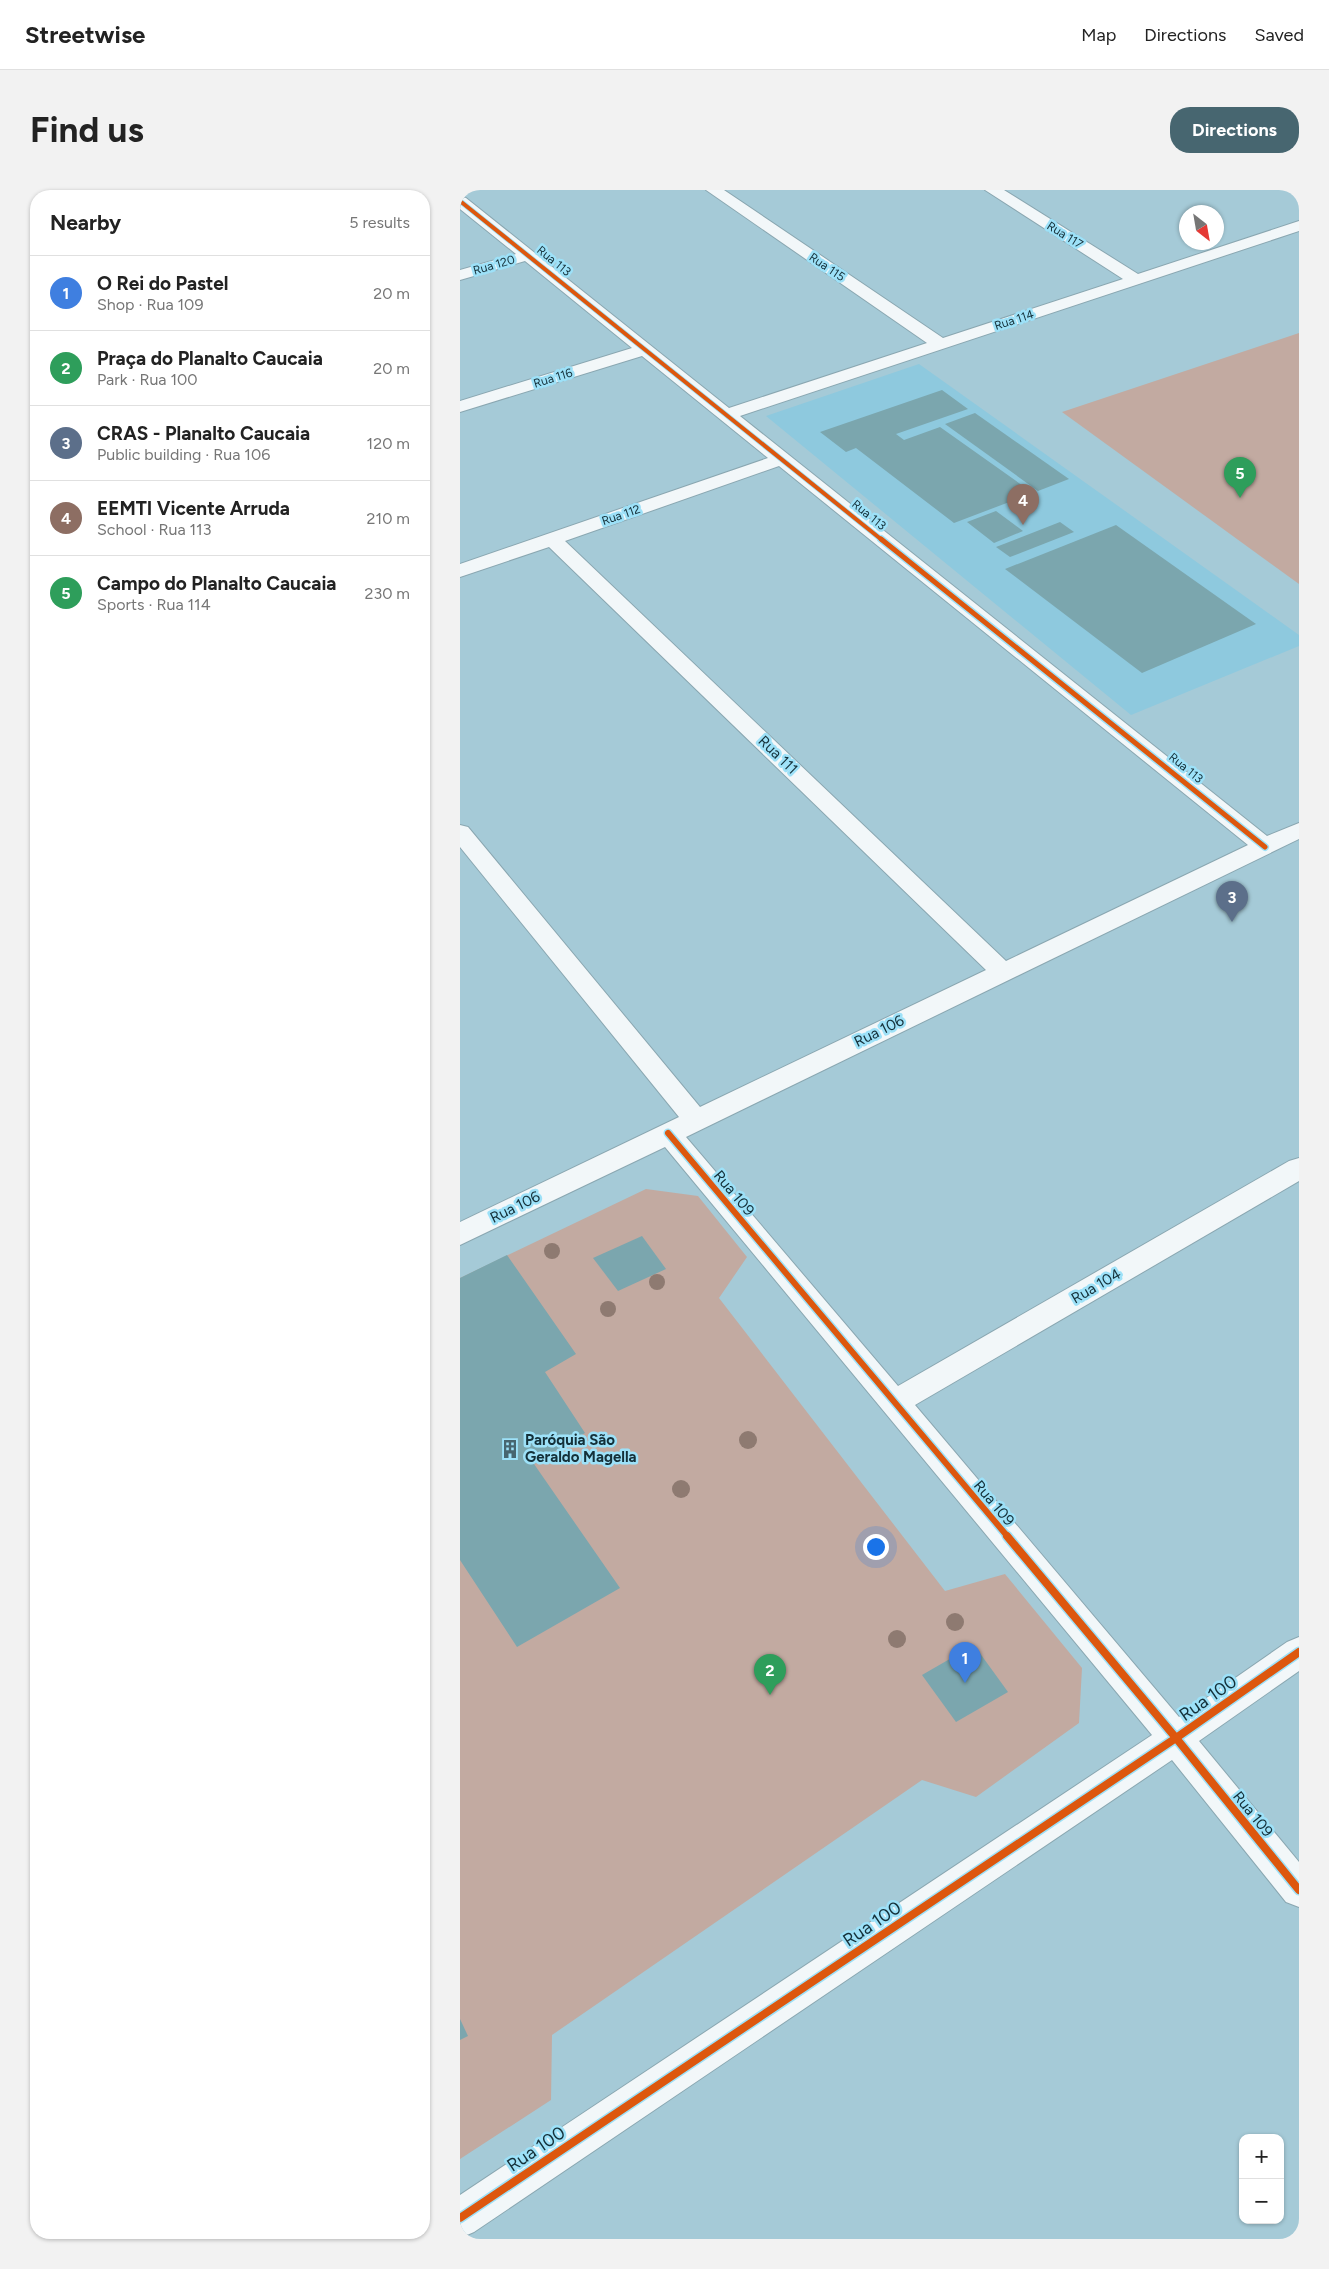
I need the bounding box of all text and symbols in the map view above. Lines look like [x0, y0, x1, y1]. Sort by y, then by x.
text: Streetwise [25, 20, 145, 49]
text: Map [1081, 24, 1116, 46]
text: Directions [1144, 24, 1226, 46]
text: Saved [1254, 24, 1304, 46]
button: Directions [1170, 107, 1299, 153]
text: Find us [30, 109, 144, 151]
north arrow [1179, 205, 1224, 250]
text: Nearby [50, 210, 121, 235]
text: 5 results [349, 213, 410, 232]
street label: Rua 117 [1044, 219, 1086, 252]
street label: Rua 113 [534, 243, 574, 279]
street label: Rua 115 [806, 250, 848, 284]
street label: Rua 120 [472, 252, 517, 278]
text: O Rei do Pastel [97, 272, 229, 295]
text: 1 [63, 284, 69, 303]
text: 20 m [373, 284, 410, 303]
text: Shop · Rua 109 [97, 295, 203, 314]
street label: Rua 114 [992, 307, 1036, 333]
text: Praça do Planalto Caucaia [97, 347, 323, 370]
text: 2 [61, 359, 71, 378]
text: 20 m [373, 359, 410, 378]
street label: Rua 116 [532, 365, 574, 391]
text: Park · Rua 100 [97, 370, 198, 389]
text: CRAS - Planalto Caucaia [97, 422, 310, 445]
text: 3 [62, 434, 70, 453]
text: 120 m [367, 434, 410, 453]
text: Public building · Rua 106 [97, 445, 270, 464]
pin: 5 [1224, 457, 1256, 498]
pin: 4 [1007, 484, 1039, 525]
text: EEMTI Vicente Arruda [97, 497, 290, 520]
street label: Rua 113 [849, 497, 889, 533]
street label: Rua 112 [600, 502, 642, 528]
text: 4 [61, 509, 71, 528]
text: 210 m [367, 509, 410, 528]
text: School · Rua 113 [97, 520, 211, 539]
text: Campo do Planalto Caucaia [97, 572, 337, 595]
text: 5 [61, 584, 71, 603]
text: 230 m [365, 584, 410, 603]
text: Sports · Rua 114 [97, 595, 211, 614]
street label: Rua 111 [755, 732, 801, 778]
street label: Rua 113 [1166, 750, 1206, 786]
pin: 3 [1216, 881, 1248, 922]
street label: Rua 106 [851, 1011, 907, 1051]
street label: Rua 109 [710, 1167, 758, 1219]
street label: Rua 106 [487, 1187, 543, 1227]
street label: Rua 104 [1068, 1265, 1124, 1307]
place label: Paróquia São Geraldo Magella [525, 1431, 637, 1466]
building icon: Paróquia São Geraldo Magella [499, 1438, 521, 1460]
street label: Rua 109 [970, 1477, 1018, 1529]
your location [863, 1534, 889, 1560]
pin: 1 [949, 1642, 981, 1683]
pin: 2 [754, 1654, 786, 1695]
street label: Rua 100 [1175, 1670, 1241, 1726]
street label: Rua 109 [1229, 1788, 1277, 1840]
street label: Rua 100 [839, 1897, 905, 1951]
street label: Rua 100 [503, 2122, 569, 2176]
map controls [1239, 2134, 1284, 2224]
button: + [1239, 2134, 1284, 2179]
button: − [1239, 2179, 1284, 2224]

